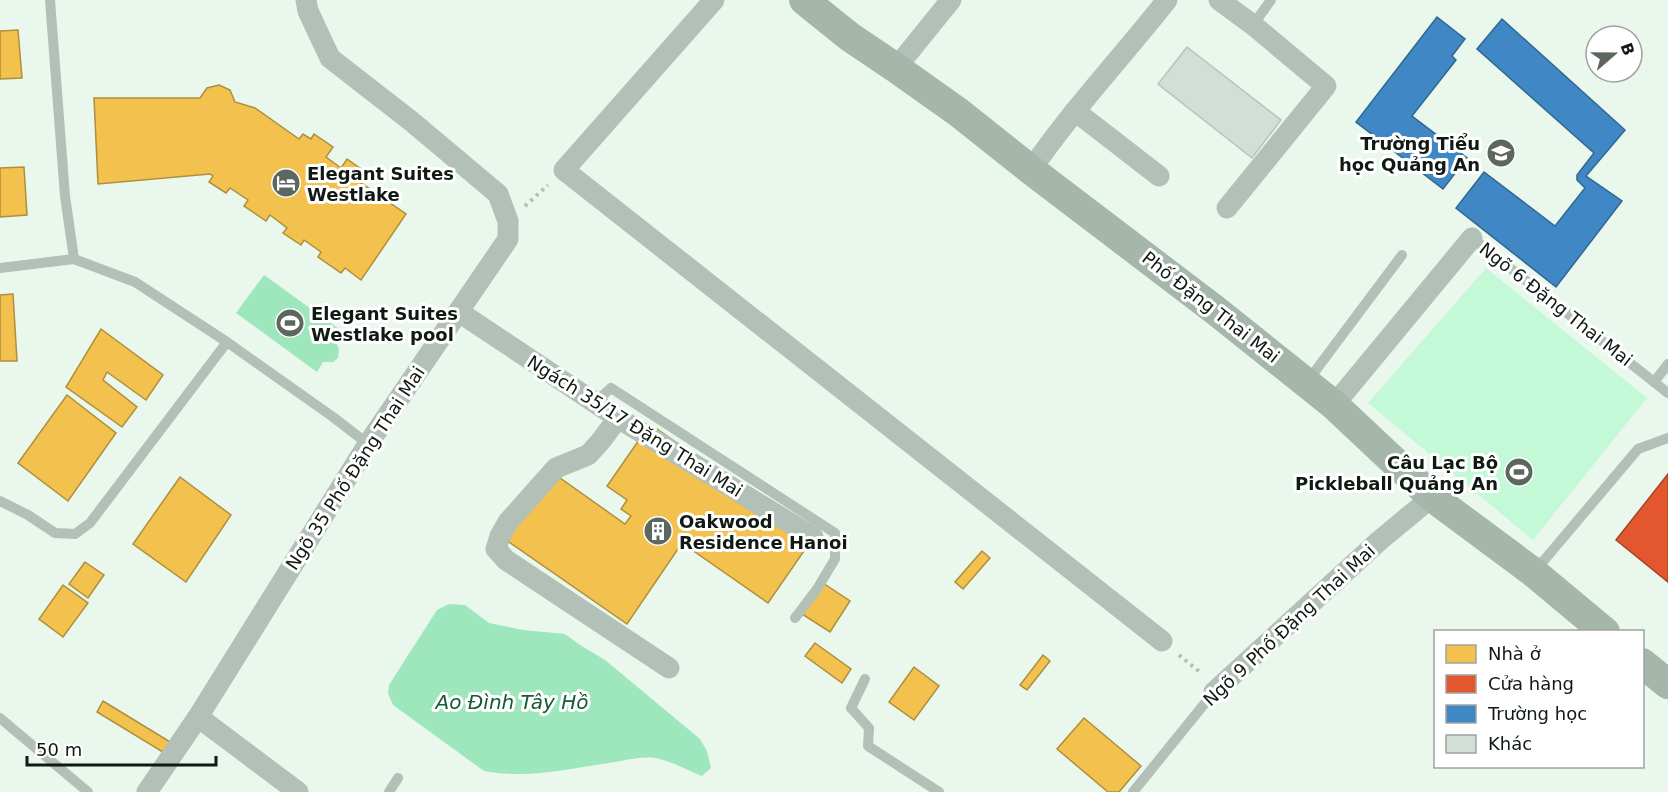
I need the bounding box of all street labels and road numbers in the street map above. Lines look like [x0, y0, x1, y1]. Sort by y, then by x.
street label: Ngõ 6 Đặng Thai Mai [1475, 238, 1637, 370]
street label: Phố Đặng Thai Mai [1138, 247, 1284, 367]
street label: Ngách 35/17 Đặng Thai Mai [524, 351, 746, 501]
street label: Ngõ 35 Phố Đặng Thai Mai [281, 362, 429, 574]
street label: Ngõ 9 Phố Đặng Thai Mai [1199, 540, 1379, 710]

